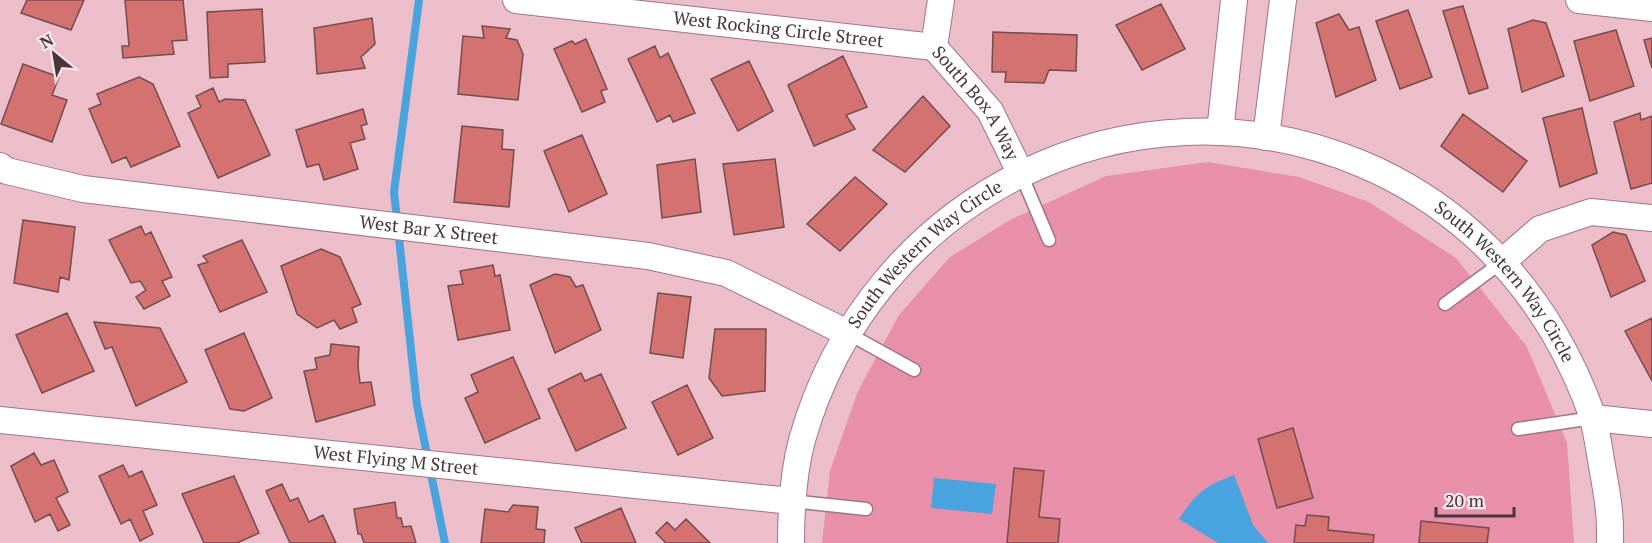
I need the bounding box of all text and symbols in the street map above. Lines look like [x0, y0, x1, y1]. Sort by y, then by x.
street label: West Rocking Circle Street [672, 5, 885, 52]
north arrow [24, 24, 84, 84]
text: N [36, 28, 57, 54]
street label: South Box A Way [927, 40, 1026, 165]
street label: South Western Way Circle [842, 174, 1006, 332]
street label: South Western Way Circle [1430, 195, 1581, 366]
street label: West Bar X Street [358, 209, 500, 249]
street label: West Flying M Street [312, 439, 480, 480]
scale bar [1436, 480, 1514, 518]
text: 20 m [1445, 488, 1485, 512]

